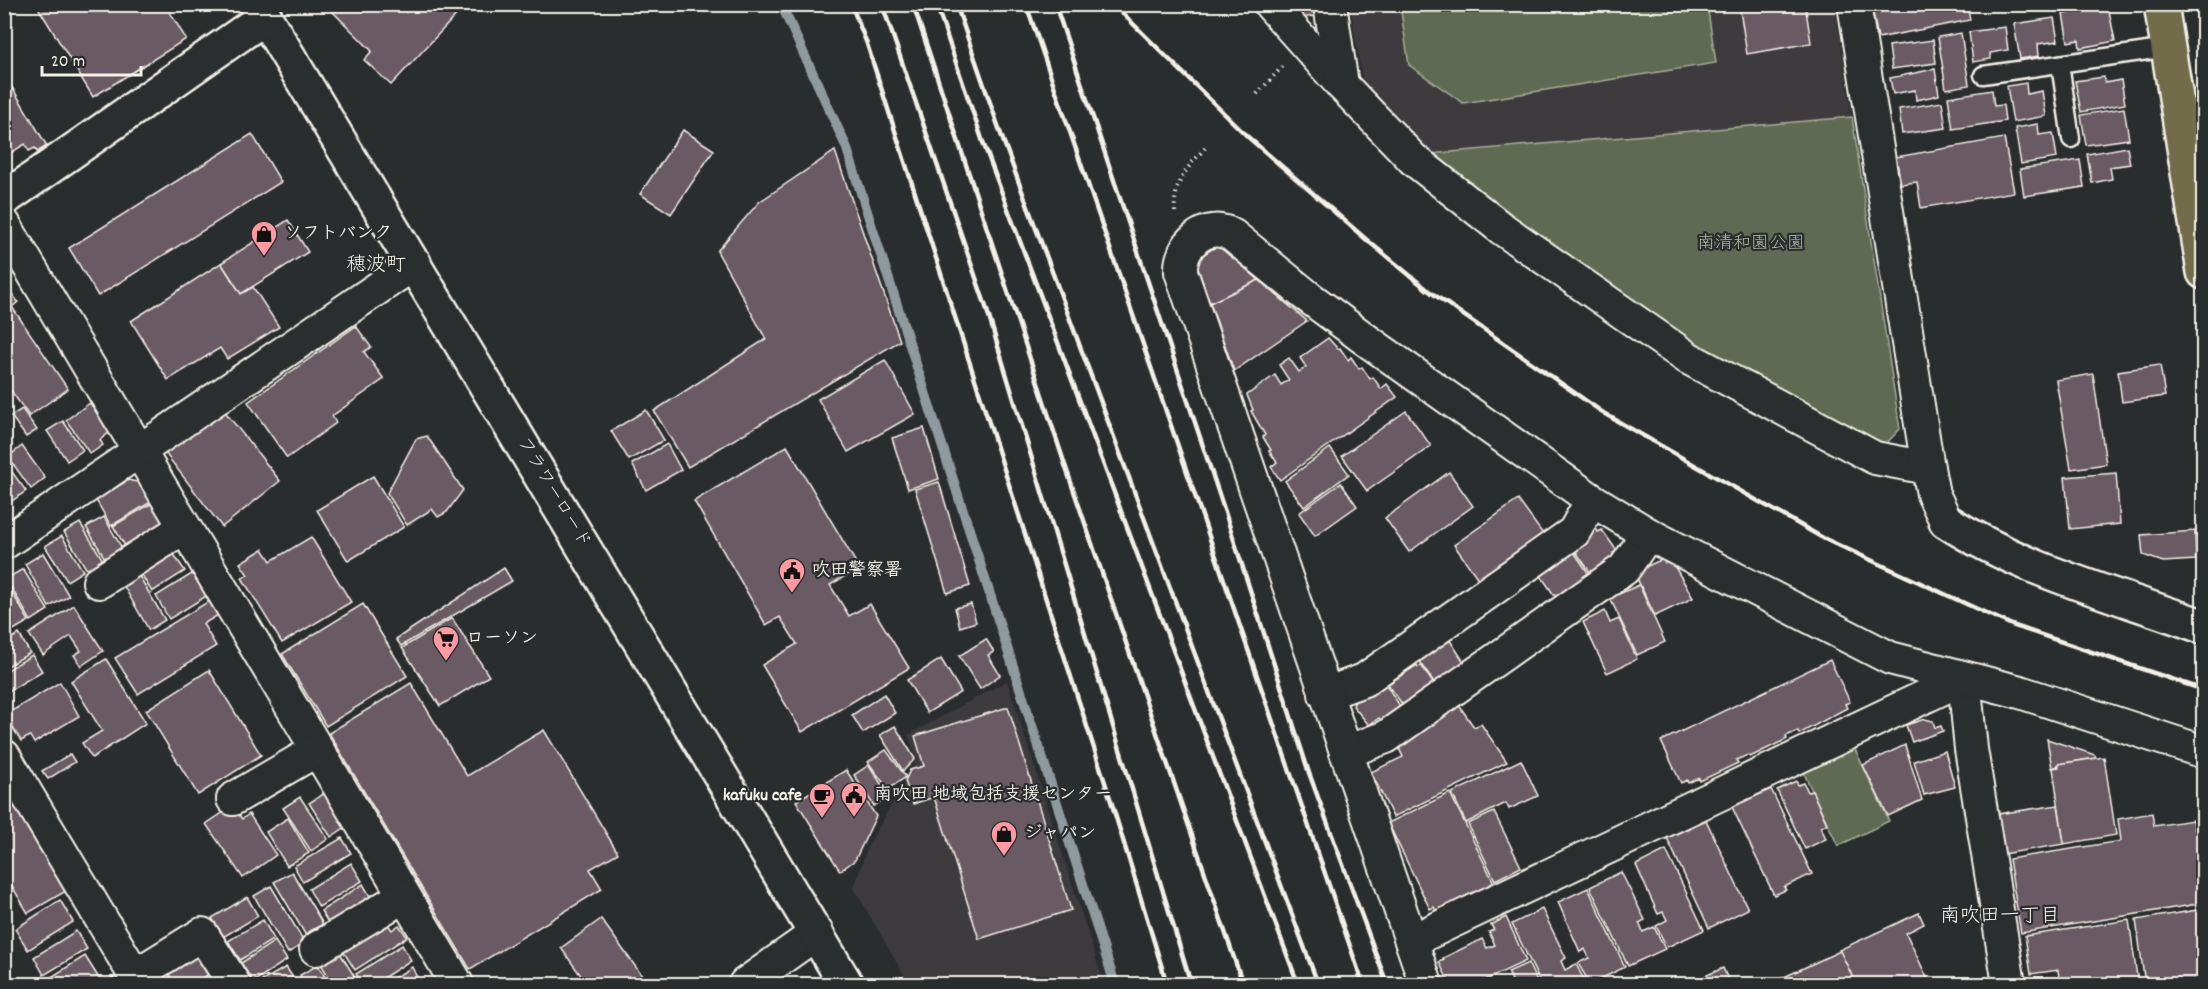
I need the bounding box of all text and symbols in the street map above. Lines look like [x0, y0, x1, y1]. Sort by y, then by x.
scale bar [42, 39, 141, 77]
text: 20 m [51, 50, 85, 75]
shop icon: ソフトバンク [249, 219, 279, 257]
place label: ソフトバンク [284, 222, 392, 247]
park label: 南清和園公園 [1697, 232, 1805, 257]
district label: 穂波町 [346, 252, 406, 280]
street label: フラワーロード [510, 433, 596, 553]
public building icon: 吹田警察署 [777, 556, 807, 594]
place label: 吹田警察署 [812, 559, 902, 584]
supermarket icon: ローソン [431, 624, 461, 662]
place label: ローソン [466, 627, 538, 652]
public building icon: 南吹田 地域包括支援センター [839, 780, 869, 818]
cafe icon: kafuku cafe [807, 781, 837, 819]
place label: 南吹田 地域包括支援センター [874, 783, 1112, 808]
place label: kafuku cafe [723, 784, 802, 809]
shop icon: ジャパン [989, 819, 1019, 857]
place label: ジャパン [1024, 822, 1096, 847]
district label: 南吹田一丁目 [1940, 903, 2060, 931]

